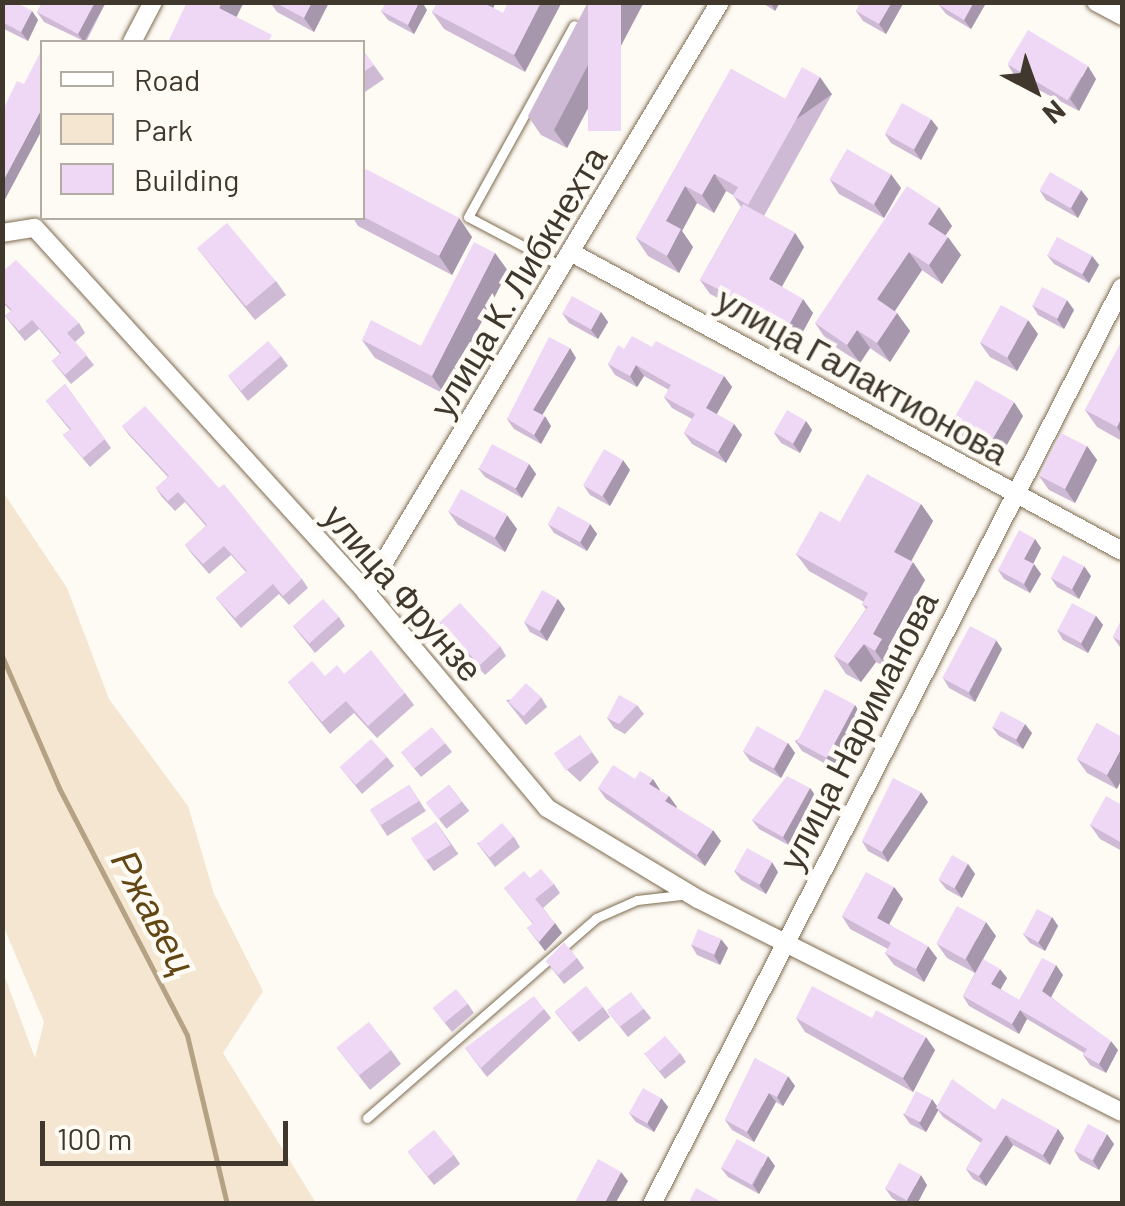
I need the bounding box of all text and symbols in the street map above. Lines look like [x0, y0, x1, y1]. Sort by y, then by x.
legend [40, 40, 365, 220]
north arrow [985, 40, 1085, 140]
text: Road [134, 61, 200, 97]
text: N [1037, 94, 1073, 132]
text: Park [134, 111, 193, 147]
street label: улица К. Либкнехта [420, 138, 614, 424]
text: Building [134, 161, 239, 197]
street label: улица Галактионова [710, 277, 1016, 473]
street label: улица Фрунзе [316, 495, 492, 689]
street label: улица Нариманова [769, 584, 945, 876]
water label: Ржавец [102, 842, 206, 982]
scale bar [45, 1101, 292, 1163]
text: 100 m [57, 1120, 132, 1156]

